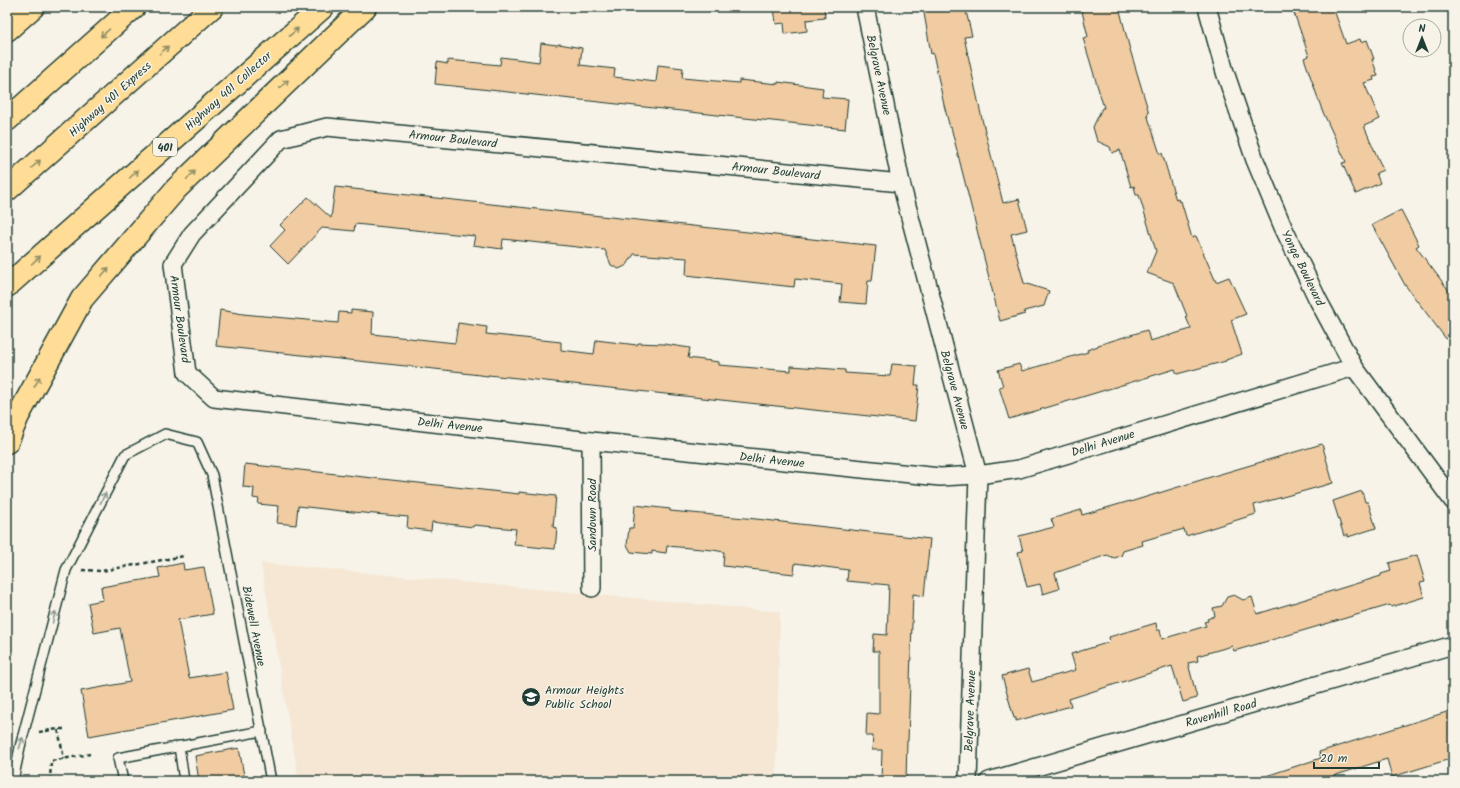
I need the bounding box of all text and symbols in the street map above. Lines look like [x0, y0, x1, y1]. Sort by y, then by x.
north arrow [1402, 18, 1442, 58]
text: N [1419, 20, 1426, 38]
one-way arrow [100, 28, 110, 38]
one-way arrow [289, 28, 299, 37]
street label: Belgrave Avenue [861, 33, 896, 118]
one-way arrow [159, 45, 170, 54]
street label: Highway 401 Collector [180, 46, 277, 136]
street label: Highway 401 Express [65, 57, 156, 142]
one-way arrow [279, 80, 289, 89]
street label: Armour Boulevard [408, 125, 499, 154]
road number: 401 [153, 138, 177, 156]
street label: Armour Boulevard [731, 157, 822, 186]
one-way arrow [31, 159, 41, 169]
one-way arrow [128, 170, 139, 179]
one-way arrow [186, 170, 196, 180]
street label: Yonge Boulevard [1276, 227, 1330, 310]
one-way arrow [31, 256, 41, 265]
one-way arrow [100, 267, 109, 277]
street label: Armour Boulevard [164, 274, 195, 365]
street label: Belgrave Avenue [935, 348, 974, 433]
one-way arrow [33, 376, 41, 388]
street label: Delhi Avenue [416, 413, 484, 438]
street label: Delhi Avenue [1069, 425, 1138, 462]
street label: Delhi Avenue [738, 448, 806, 473]
street label: Sandown Road [583, 477, 602, 552]
one-way arrow [100, 492, 107, 504]
street label: Bidewell Avenue [236, 584, 271, 668]
one-way arrow [50, 611, 58, 624]
street label: Belgrave Avenue [960, 669, 981, 752]
place label: Armour Heights Public School [545, 681, 624, 714]
school or university icon: Armour Heights Public School [520, 686, 542, 708]
street label: Ravenhill Road [1183, 694, 1260, 733]
one-way arrow [18, 737, 25, 750]
scale bar [1314, 744, 1379, 770]
text: 20 m [1320, 749, 1348, 768]

